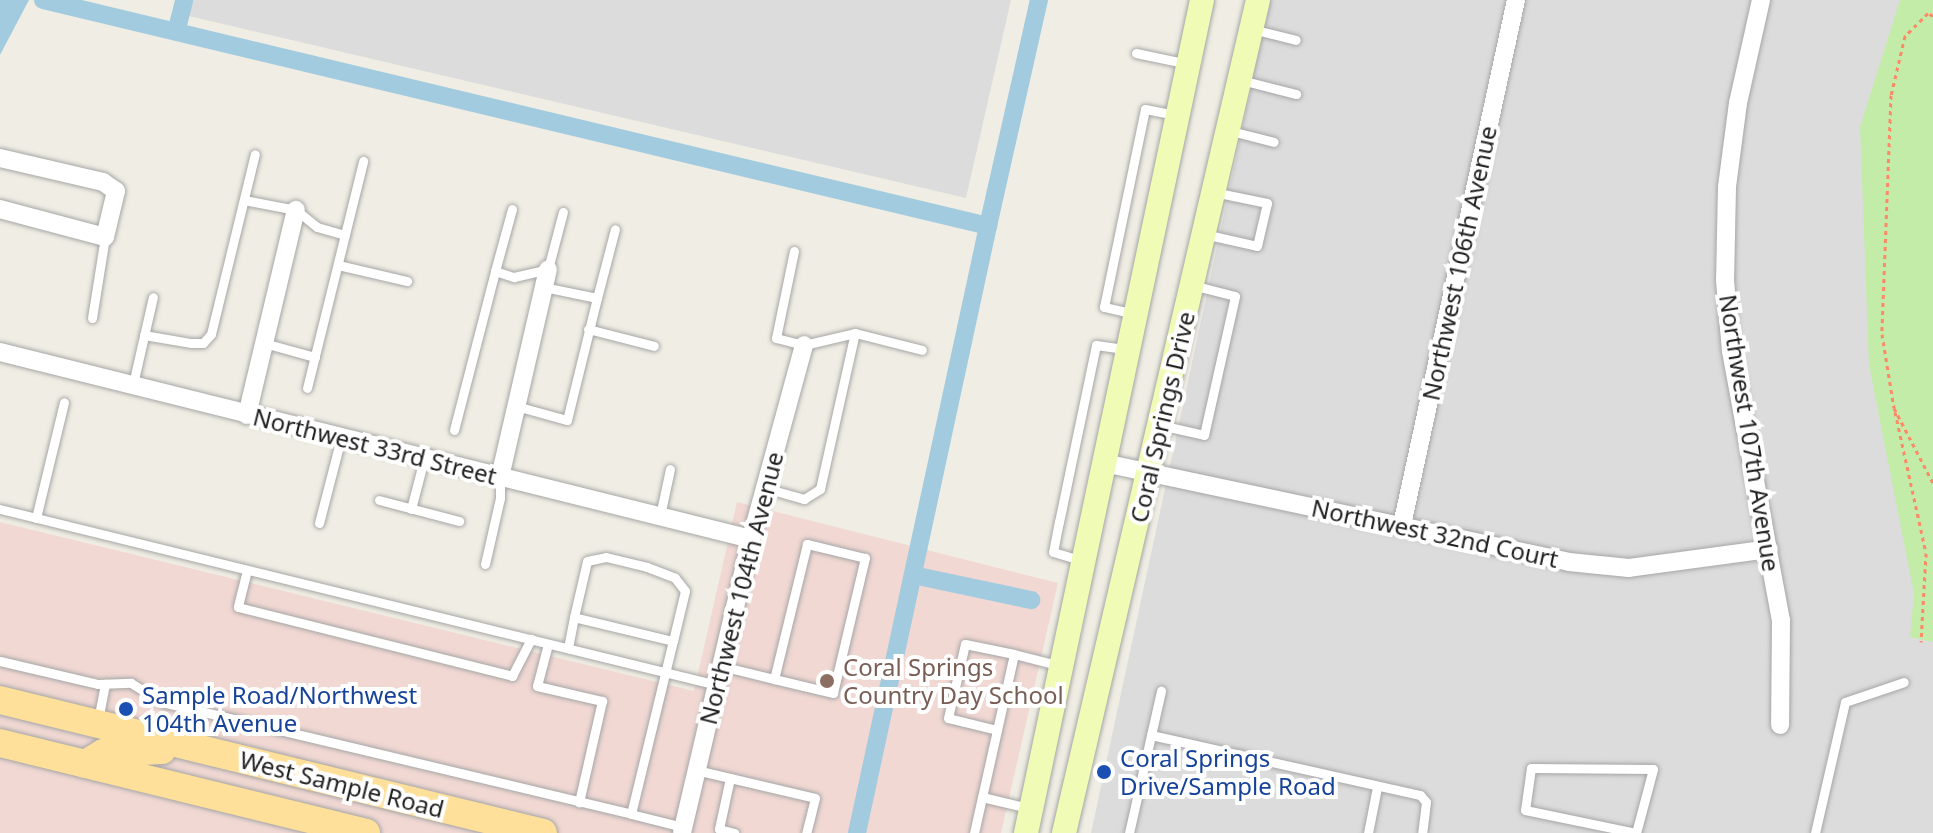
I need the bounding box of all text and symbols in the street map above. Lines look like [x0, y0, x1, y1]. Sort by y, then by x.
street label: Northwest 106th Avenue [1416, 123, 1502, 403]
street label: Northwest 107th Avenue [1714, 292, 1786, 574]
street label: Coral Springs Drive [1124, 309, 1200, 525]
street label: Northwest 33rd Street [250, 402, 500, 490]
street label: Northwest 104th Avenue [693, 449, 789, 727]
street label: Northwest 32nd Court [1309, 493, 1561, 573]
place label: Coral Springs Country Day School [843, 653, 1064, 709]
marker: Coral Springs Country Day School [818, 672, 836, 690]
place label: Sample Road/Northwest 104th Avenue [142, 681, 417, 737]
marker: Sample Road/Northwest 104th Avenue [117, 700, 135, 718]
place label: Coral Springs Drive/Sample Road [1120, 744, 1336, 800]
street label: West Sample Road [237, 745, 447, 823]
marker: Coral Springs Drive/Sample Road [1095, 763, 1113, 781]

